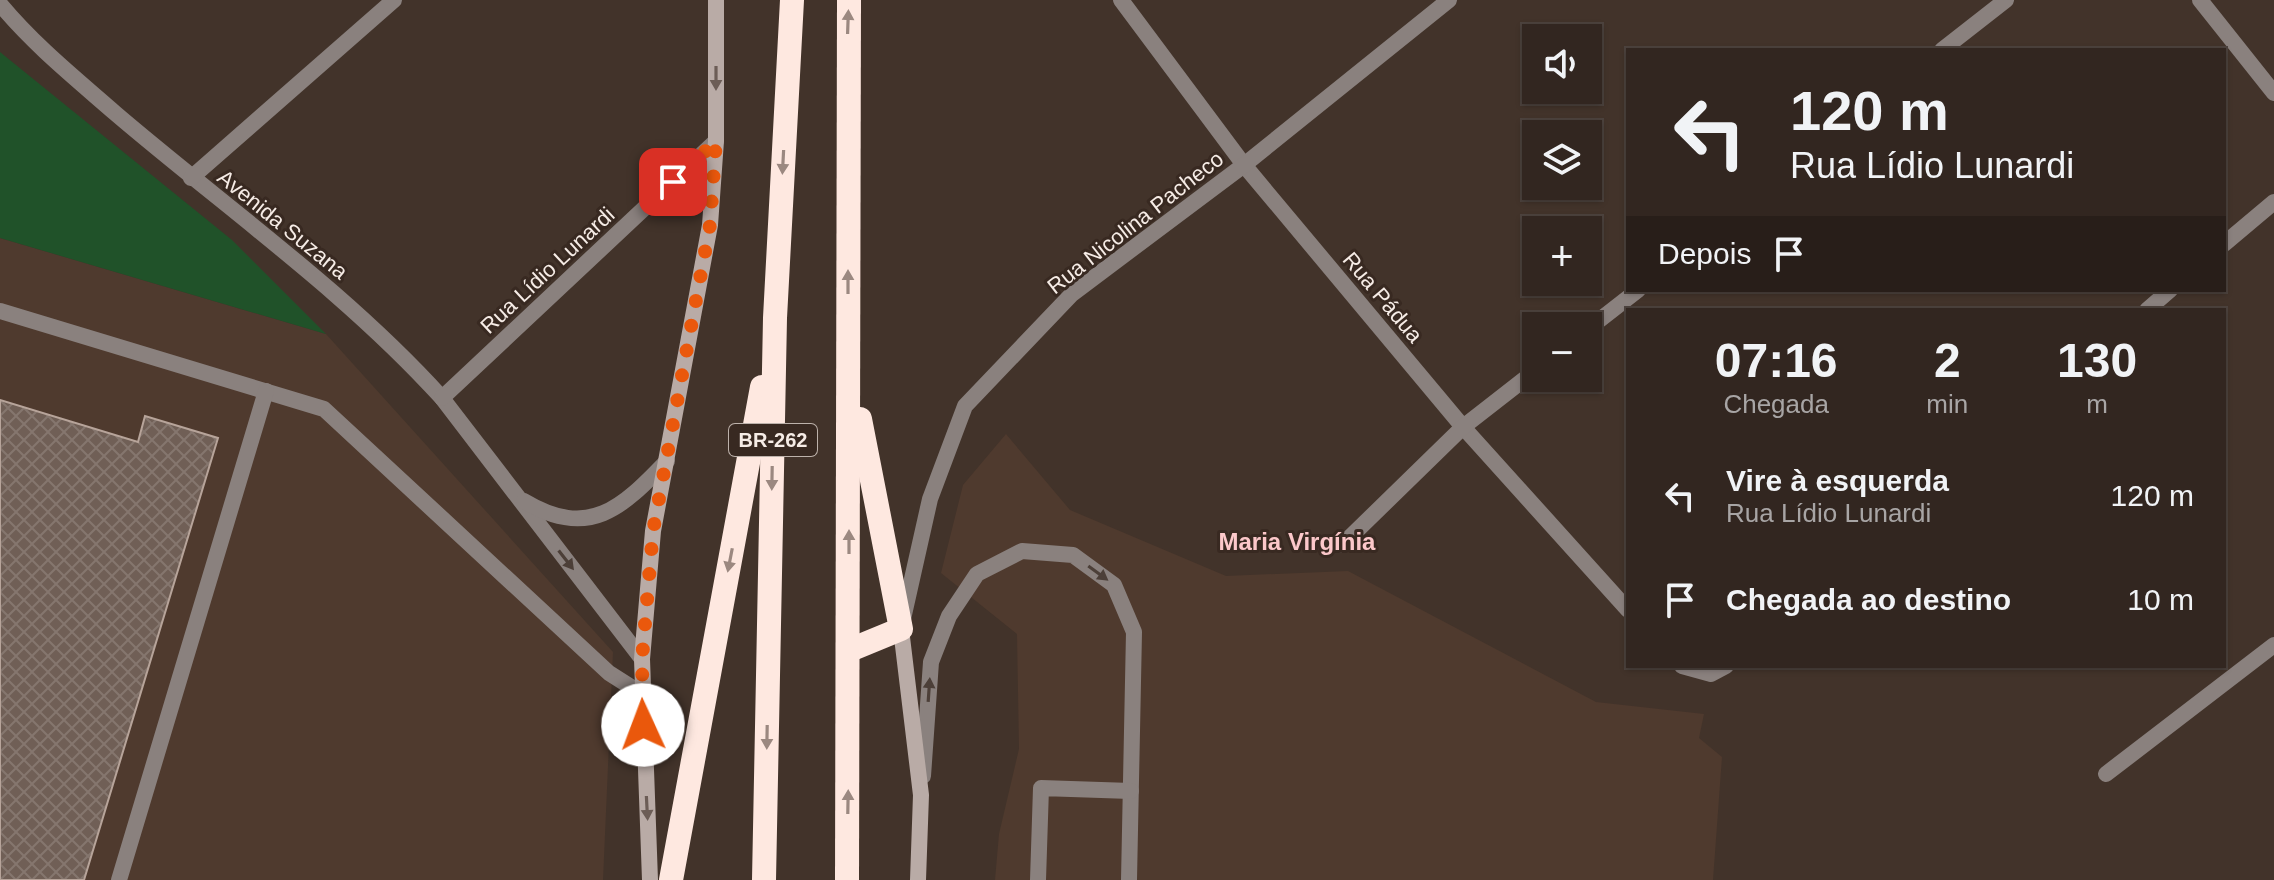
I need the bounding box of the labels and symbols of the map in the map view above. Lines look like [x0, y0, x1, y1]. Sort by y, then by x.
one-way arrow [842, 9, 855, 34]
one-way arrow [710, 66, 722, 91]
street label: Rua Nicolina Pacheco [1042, 146, 1228, 299]
pin [639, 148, 707, 216]
one-way arrow [776, 150, 789, 175]
street label: Avenida Suzana [213, 164, 353, 285]
street label: Rua Lídio Lunardi [475, 202, 619, 339]
street label: Rua Pádua [1338, 247, 1428, 348]
one-way arrow [842, 269, 855, 294]
road number: BR-262 [729, 424, 817, 456]
one-way arrow [766, 466, 778, 491]
district label: Maria Virgínia [1219, 528, 1376, 555]
one-way arrow [843, 529, 855, 554]
one-way arrow [724, 547, 736, 572]
one-way arrow [558, 550, 574, 571]
one-way arrow [1087, 565, 1108, 580]
one-way arrow [923, 677, 936, 702]
position arrow [601, 683, 685, 767]
one-way arrow [761, 725, 773, 750]
one-way arrow [842, 789, 854, 814]
one-way arrow [640, 796, 653, 821]

